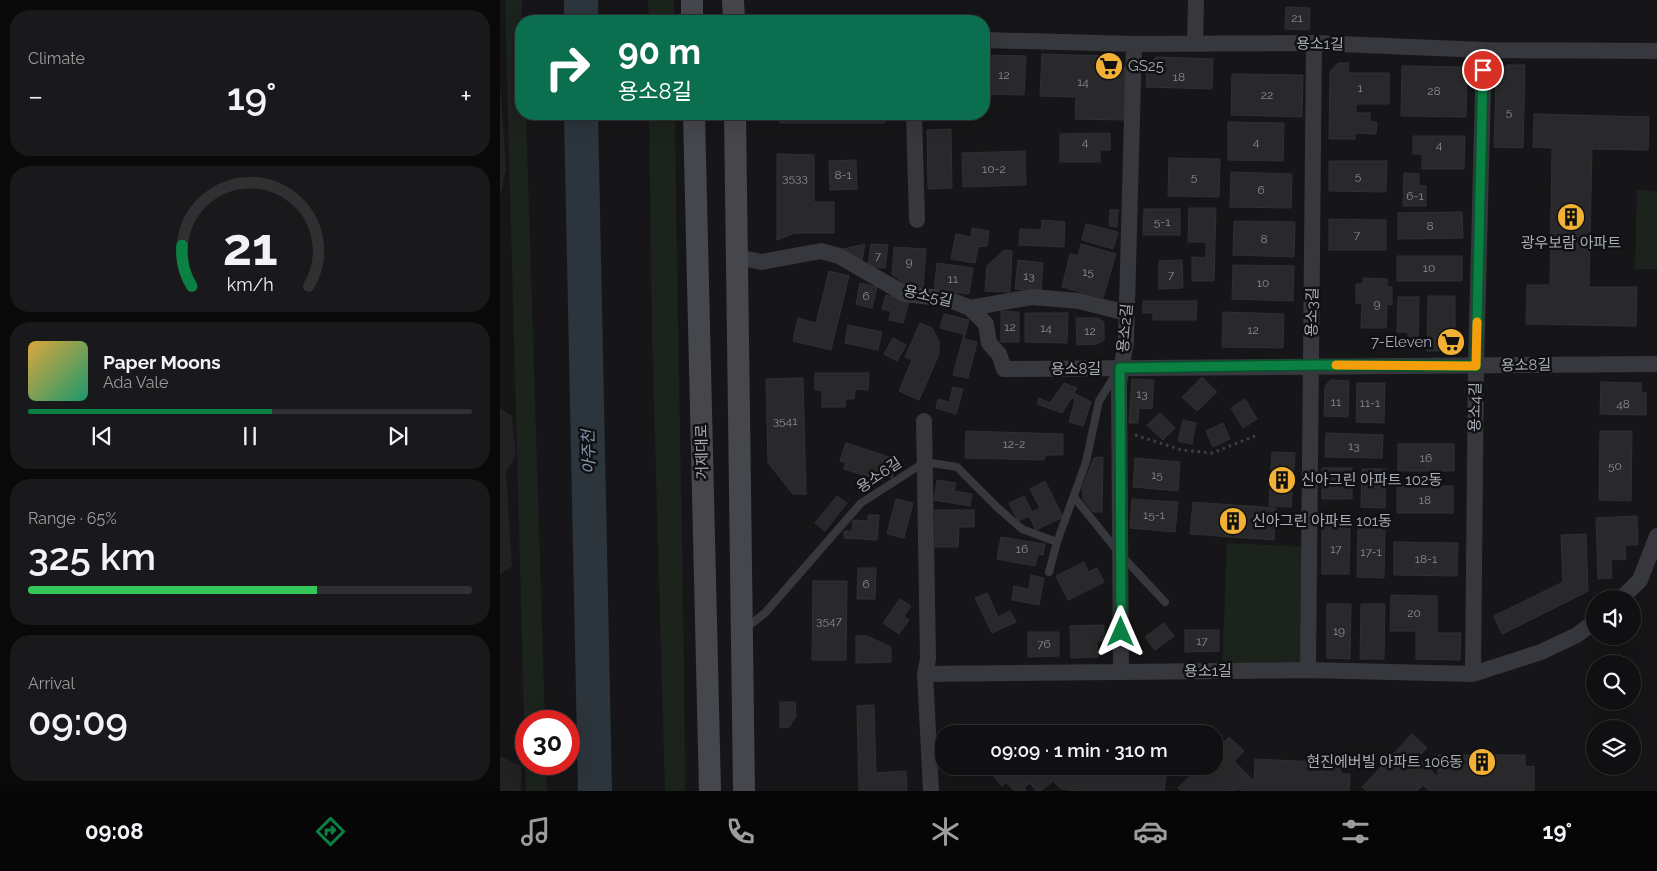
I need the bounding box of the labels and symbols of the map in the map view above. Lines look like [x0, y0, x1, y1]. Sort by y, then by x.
house number: 21 [1291, 11, 1303, 25]
street label: 용소1길 [1296, 35, 1344, 53]
pin [1462, 49, 1504, 91]
supermarket icon: GS25 [1094, 51, 1124, 81]
place label: GS25 [1128, 57, 1164, 75]
house number: 12 [998, 68, 1010, 82]
house number: 18 [1173, 70, 1185, 84]
house number: 14 [1077, 75, 1089, 89]
house number: 1 [1357, 81, 1363, 95]
house number: 28 [1427, 84, 1441, 98]
house number: 22 [1261, 88, 1273, 102]
house number: 5 [1506, 105, 1513, 119]
house number: 4 [1082, 135, 1089, 149]
house number: 4 [1253, 135, 1260, 149]
house number: 4 [1436, 138, 1443, 152]
house number: 10-2 [982, 162, 1006, 176]
house number: 8-1 [834, 168, 852, 182]
house number: 5 [1355, 169, 1362, 183]
house number: 5 [1191, 170, 1198, 184]
house number: 3533 [782, 171, 808, 185]
house number: 6 [1257, 183, 1265, 197]
house number: 6-1 [1406, 189, 1424, 203]
building icon: 광우보람 아파트 [1556, 202, 1586, 232]
house number: 5-1 [1154, 215, 1170, 229]
house number: 8 [1426, 219, 1434, 233]
house number: 7 [1354, 228, 1361, 242]
house number: 8 [1260, 232, 1268, 246]
place label: 광우보람 아파트 [1521, 234, 1621, 252]
house number: 7 [875, 249, 882, 263]
house number: 9 [905, 255, 913, 269]
house number: 10 [1423, 261, 1435, 275]
house number: 15 [1082, 265, 1094, 279]
house number: 7 [1168, 268, 1175, 282]
house number: 13 [1023, 269, 1035, 283]
house number: 11 [948, 272, 958, 286]
house number: 10 [1257, 276, 1269, 290]
street label: 용소5길 [902, 282, 954, 310]
street label: 용소3길 [1303, 287, 1321, 337]
house number: 6 [862, 289, 870, 303]
house number: 9 [1373, 297, 1381, 311]
street label: 용소2길 [1114, 303, 1136, 353]
house number: 12 [1004, 320, 1016, 334]
house number: 14 [1040, 321, 1052, 335]
house number: 12 [1247, 323, 1259, 337]
house number: 12 [1084, 324, 1096, 338]
supermarket icon: 7-Eleven [1436, 327, 1466, 357]
place label: 7-Eleven [1371, 333, 1432, 351]
street label: 용소8길 [1501, 356, 1551, 374]
street label: 용소8길 [1051, 360, 1101, 378]
street label: 용소4길 [1466, 382, 1484, 432]
house number: 13 [1136, 387, 1148, 401]
house number: 11 [1331, 395, 1341, 409]
house number: 11-1 [1360, 396, 1380, 410]
house number: 48 [1616, 397, 1630, 411]
house number: 3541 [773, 414, 797, 428]
street label: 거제대로 [693, 424, 711, 480]
water label: 아주천 [579, 427, 598, 474]
house number: 12-2 [1003, 437, 1025, 451]
house number: 13 [1348, 439, 1360, 453]
house number: 16 [1420, 451, 1432, 465]
street label: 용소6길 [853, 453, 905, 497]
house number: 50 [1608, 459, 1622, 473]
building icon: 신아그린 아파트 102동 [1267, 465, 1297, 495]
house number: 15 [1151, 468, 1163, 482]
place label: 신아그린 아파트 102동 [1301, 471, 1442, 489]
house number: 18 [1419, 493, 1431, 507]
building icon: 신아그린 아파트 101동 [1218, 506, 1248, 536]
house number: 15-1 [1143, 508, 1165, 522]
place label: 신아그린 아파트 101동 [1252, 512, 1392, 530]
house number: 16 [1016, 542, 1028, 556]
house number: 17 [1330, 542, 1342, 556]
house number: 17-1 [1360, 545, 1382, 559]
house number: 18-1 [1415, 552, 1437, 566]
house number: 6 [862, 577, 870, 591]
position arrow [1094, 605, 1146, 657]
house number: 20 [1407, 606, 1421, 620]
house number: 3547 [816, 614, 843, 628]
house number: 19 [1333, 624, 1345, 638]
house number: 17 [1196, 634, 1208, 648]
house number: 76 [1037, 637, 1051, 651]
street label: 용소1길 [1184, 662, 1232, 680]
speed limit sign: 30 [515, 710, 580, 775]
building icon: 현진에버빌 아파트 106동 [1467, 747, 1497, 777]
place label: 현진에버빌 아파트 106동 [1307, 753, 1463, 771]

